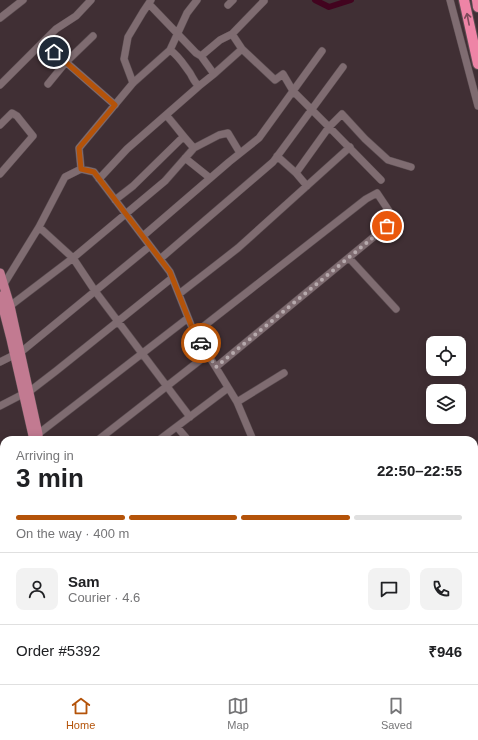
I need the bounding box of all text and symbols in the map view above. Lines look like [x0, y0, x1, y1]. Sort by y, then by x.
one-way arrow [463, 13, 471, 26]
pin [37, 35, 71, 69]
icon: home [43, 41, 65, 63]
pin [370, 209, 404, 243]
icon: bag [376, 215, 398, 237]
courier [181, 323, 221, 363]
icon: car [190, 332, 212, 354]
map controls [426, 336, 466, 424]
button: locate [426, 336, 466, 376]
button: layers [426, 384, 466, 424]
text: Arriving in [16, 448, 74, 463]
text: 22:50–22:55 [377, 462, 462, 479]
text: 3 min [16, 463, 84, 493]
text: On the way · 400 m [16, 526, 129, 541]
button: person [16, 568, 58, 610]
button: chat [368, 568, 410, 610]
button: phone [420, 568, 462, 610]
text: Sam [68, 573, 100, 590]
text: Courier · 4.6 [68, 590, 140, 605]
text: Order #5392 [16, 642, 100, 659]
text: ₹946 [428, 643, 462, 660]
tab: Home [66, 695, 95, 731]
tab: Map [227, 695, 249, 731]
tab: Saved [381, 695, 412, 731]

